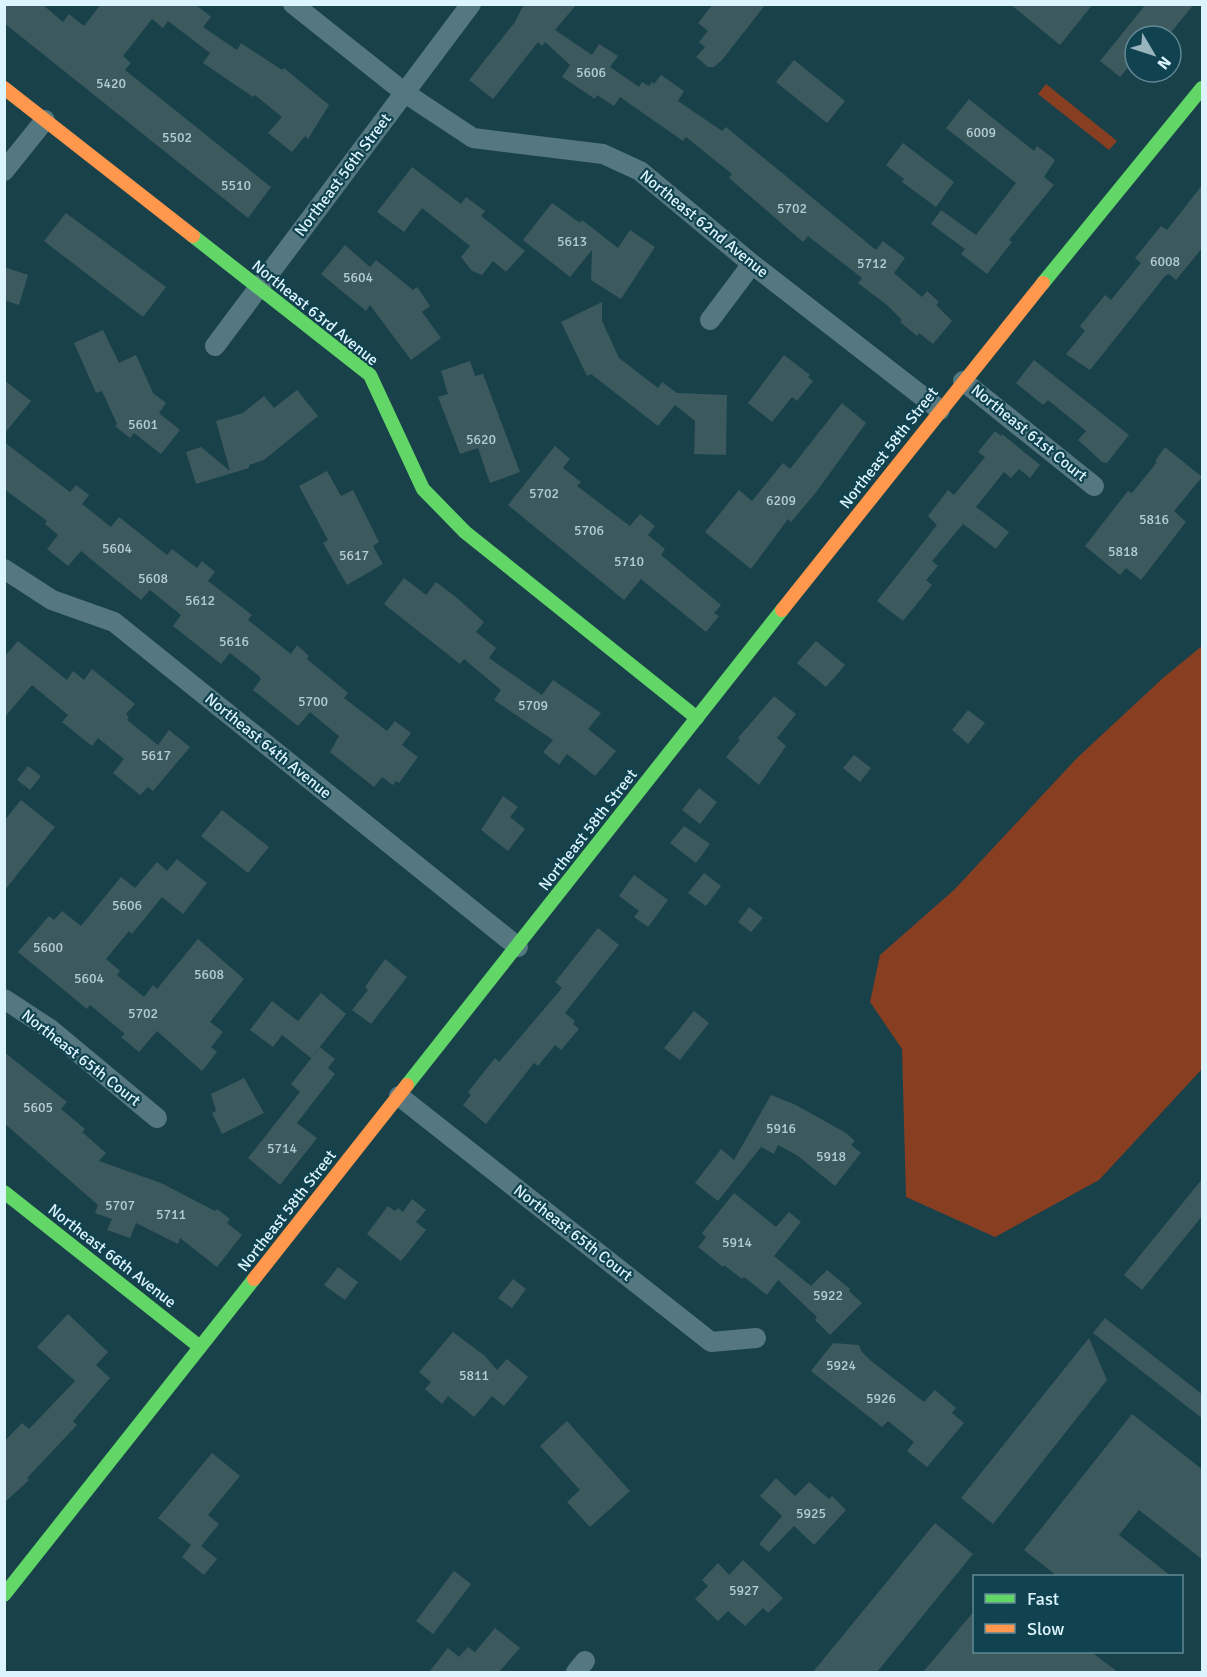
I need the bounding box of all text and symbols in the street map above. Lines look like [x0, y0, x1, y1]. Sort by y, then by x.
north arrow [1123, 24, 1183, 84]
text: N [1153, 52, 1175, 73]
house number: 5606 [576, 64, 606, 81]
house number: 5420 [96, 75, 126, 92]
street label: Northeast 56th Street [290, 109, 396, 240]
house number: 6009 [966, 124, 996, 141]
house number: 5502 [162, 129, 192, 146]
street label: Northeast 62nd Avenue [636, 166, 772, 282]
house number: 5510 [221, 177, 251, 194]
house number: 5702 [777, 200, 807, 217]
house number: 5613 [557, 233, 587, 250]
house number: 6008 [1150, 253, 1180, 270]
house number: 5712 [857, 255, 887, 272]
street label: Northeast 63rd Avenue [248, 256, 382, 370]
house number: 5604 [343, 269, 374, 286]
street label: Northeast 61st Court [967, 380, 1091, 486]
street label: Northeast 58th Street [835, 383, 943, 513]
house number: 5601 [128, 416, 158, 433]
house number: 5620 [466, 431, 496, 448]
house number: 5702 [529, 485, 559, 502]
house number: 6209 [766, 492, 796, 509]
house number: 5816 [1139, 511, 1169, 528]
house number: 5706 [574, 522, 604, 539]
house number: 5604 [102, 540, 133, 557]
house number: 5818 [1108, 543, 1138, 560]
house number: 5617 [339, 547, 369, 564]
house number: 5710 [614, 553, 644, 570]
house number: 5608 [138, 570, 168, 587]
house number: 5612 [185, 592, 215, 609]
house number: 5616 [219, 633, 249, 650]
street label: Northeast 64th Avenue [201, 689, 335, 803]
house number: 5700 [298, 693, 328, 710]
house number: 5709 [518, 697, 548, 714]
house number: 5617 [141, 747, 171, 764]
street label: Northeast 58th Street [534, 765, 642, 895]
house number: 5606 [112, 897, 142, 914]
house number: 5600 [33, 939, 63, 956]
house number: 5608 [194, 966, 224, 983]
house number: 5604 [74, 970, 105, 987]
street label: Northeast 65th Court [18, 1005, 145, 1111]
house number: 5702 [128, 1005, 158, 1022]
house number: 5605 [23, 1099, 53, 1116]
house number: 5916 [766, 1120, 796, 1137]
house number: 5714 [267, 1140, 298, 1157]
street label: Northeast 58th Street [233, 1146, 341, 1276]
house number: 5918 [816, 1148, 846, 1165]
street label: Northeast 65th Court [510, 1180, 637, 1286]
house number: 5707 [105, 1197, 135, 1214]
street label: Northeast 66th Avenue [44, 1200, 180, 1312]
house number: 5711 [156, 1206, 186, 1223]
house number: 5914 [722, 1234, 753, 1251]
house number: 5922 [813, 1287, 843, 1304]
house number: 5924 [826, 1357, 857, 1374]
house number: 5811 [459, 1367, 489, 1384]
house number: 5926 [866, 1390, 896, 1407]
house number: 5925 [796, 1505, 826, 1522]
legend [973, 1575, 1183, 1653]
house number: 5927 [729, 1582, 759, 1599]
text: Fast [1027, 1588, 1059, 1610]
text: Slow [1027, 1618, 1064, 1640]

